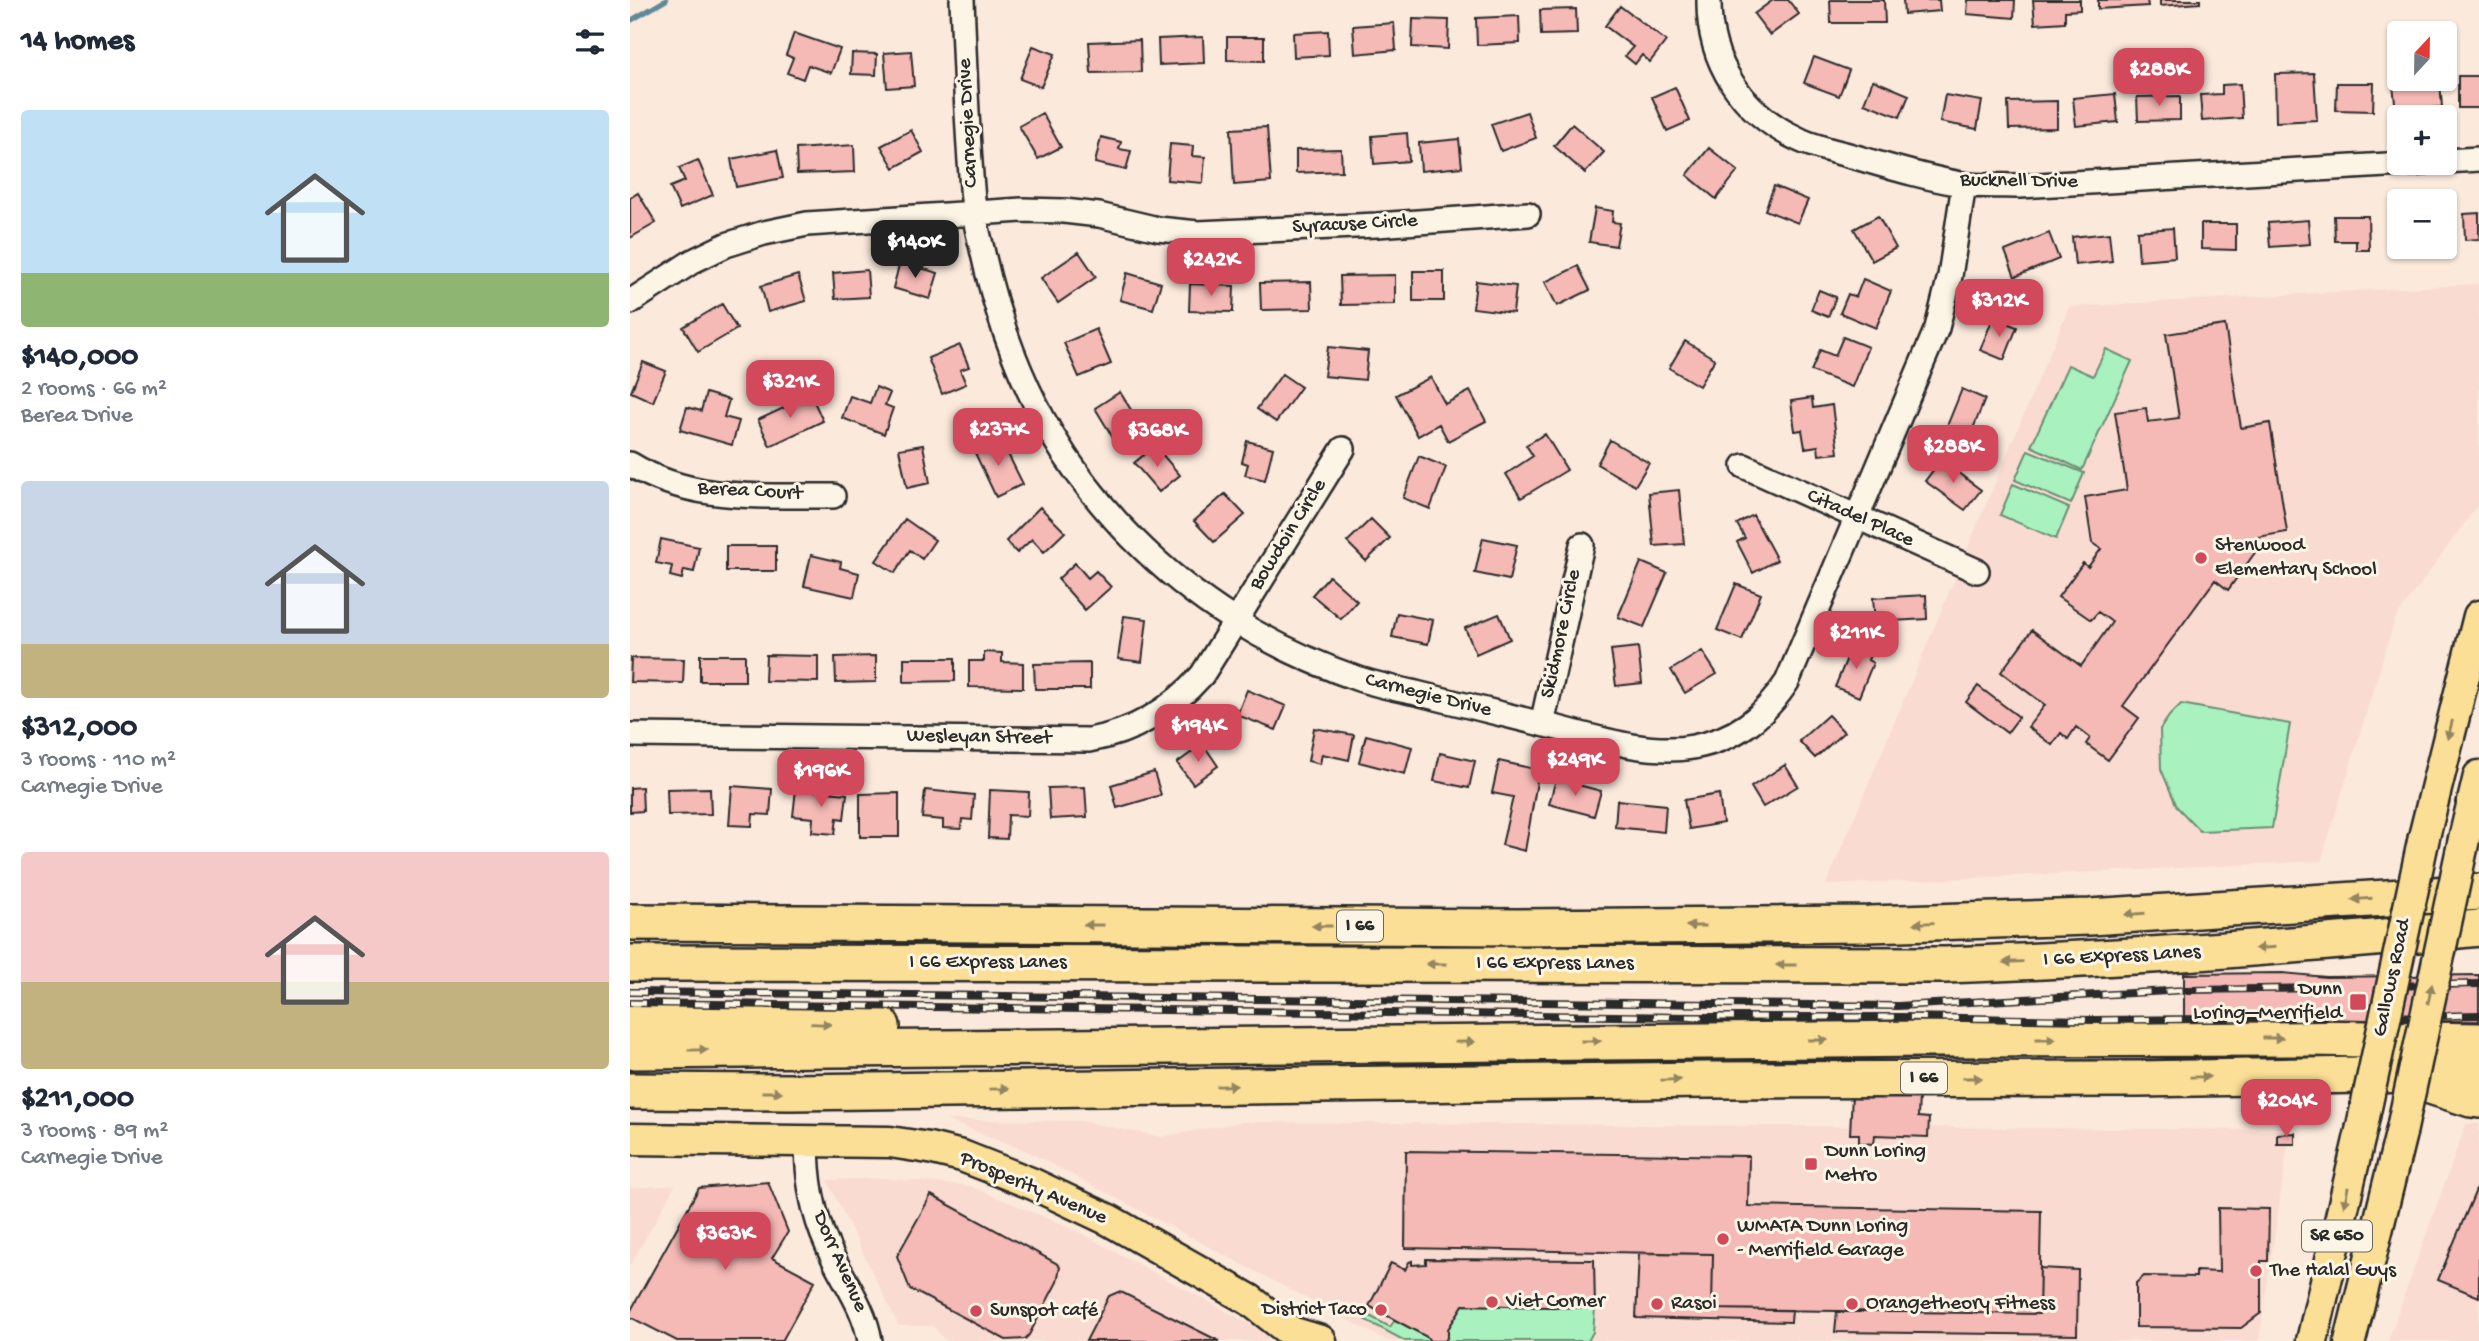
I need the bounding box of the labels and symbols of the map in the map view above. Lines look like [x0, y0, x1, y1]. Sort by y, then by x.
north arrow [2387, 21, 2457, 91]
pin: $288K [2110, 48, 2208, 108]
street label: Carnegie Drive [953, 57, 985, 188]
street label: Bucknell Drive [1959, 168, 2079, 196]
street label: Syracuse Circle [1292, 209, 1420, 241]
pin: $140K [866, 220, 964, 280]
pin: $242K [1162, 238, 1260, 298]
pin: $312K [1950, 280, 2048, 339]
pin: $321K [741, 360, 839, 420]
pin: $237K [949, 408, 1047, 468]
pin: $368K [1108, 410, 1206, 469]
pin: $288K [1904, 426, 2002, 485]
street label: Bowdoin Circle [1244, 474, 1334, 596]
street label: Berea Court [696, 477, 805, 507]
street label: Citadel Place [1802, 484, 1919, 554]
place label: Stenwood Elementary School [2215, 534, 2377, 583]
marker: Stenwood Elementary School [2193, 550, 2209, 566]
street label: Skidmore Circle [1536, 566, 1588, 701]
pin: $211K [1807, 612, 1905, 671]
street label: Carnegie Drive [1362, 668, 1495, 724]
pin: $194K [1149, 704, 1247, 764]
one-way arrow [2444, 719, 2455, 741]
street label: Wesleyan Street [906, 724, 1054, 752]
pin: $249K [1526, 738, 1624, 798]
pin: $196K [772, 750, 870, 809]
one-way arrow [2351, 894, 2373, 905]
one-way arrow [2124, 909, 2146, 920]
road number: I 66 [1337, 910, 1383, 942]
street label: Gallows Road [2368, 915, 2418, 1039]
one-way arrow [1913, 917, 1935, 928]
one-way arrow [1083, 919, 1105, 931]
one-way arrow [1311, 920, 1333, 932]
one-way arrow [1685, 920, 1707, 932]
street label: I 66 Express Lanes [2043, 940, 2202, 974]
one-way arrow [2253, 943, 2275, 954]
street label: I 66 Express Lanes [909, 951, 1068, 976]
street label: I 66 Express Lanes [1476, 952, 1635, 977]
one-way arrow [2002, 957, 2024, 968]
one-way arrow [1424, 958, 1446, 970]
one-way arrow [1774, 959, 1796, 971]
place label: Dunn Loring–Merrifield [2193, 978, 2344, 1027]
one-way arrow [2425, 983, 2436, 1005]
marker: Dunn Loring–Merrifield [2348, 992, 2368, 1012]
one-way arrow [810, 1018, 832, 1030]
one-way arrow [2262, 1032, 2284, 1044]
one-way arrow [2035, 1033, 2057, 1045]
one-way arrow [1807, 1034, 1829, 1046]
one-way arrow [1580, 1035, 1602, 1047]
one-way arrow [1454, 1036, 1476, 1048]
one-way arrow [687, 1044, 709, 1056]
road number: I 66 [1901, 1062, 1947, 1094]
one-way arrow [1962, 1072, 1984, 1084]
one-way arrow [2189, 1072, 2211, 1083]
one-way arrow [1661, 1075, 1683, 1086]
one-way arrow [1216, 1080, 1238, 1091]
pin: $204K [2237, 1080, 2335, 1139]
one-way arrow [988, 1083, 1010, 1095]
one-way arrow [761, 1086, 783, 1098]
place label: Dunn Loring Metro [1823, 1140, 1926, 1189]
street label: Prosperity Avenue [955, 1146, 1112, 1232]
marker: Dunn Loring Metro [1803, 1156, 1819, 1172]
one-way arrow [2340, 1186, 2351, 1208]
street label: Dorr Avenue [805, 1206, 873, 1317]
pin: $363K [676, 1212, 774, 1272]
place label: WMATA Dunn Loring - Merrifield Garage [1737, 1215, 1908, 1264]
road number: SR 650 [2302, 1220, 2372, 1252]
marker: WMATA Dunn Loring - Merrifield Garage [1715, 1231, 1731, 1247]
place label: The Halal Guys [2269, 1259, 2397, 1284]
marker: The Halal Guys [2248, 1263, 2264, 1279]
place label: Viet Corner [1505, 1290, 1606, 1315]
place label: Rasoi [1671, 1292, 1717, 1317]
place label: Orangetheory Fitness [1866, 1292, 2056, 1317]
marker: Viet Corner [1484, 1294, 1500, 1310]
marker: Rasoi [1649, 1296, 1665, 1312]
marker: Orangetheory Fitness [1844, 1296, 1860, 1312]
place label: District Taco [1260, 1298, 1367, 1323]
place label: Sunspot café [990, 1299, 1099, 1324]
marker: District Taco [1373, 1302, 1389, 1318]
marker: Sunspot café [968, 1303, 984, 1319]

